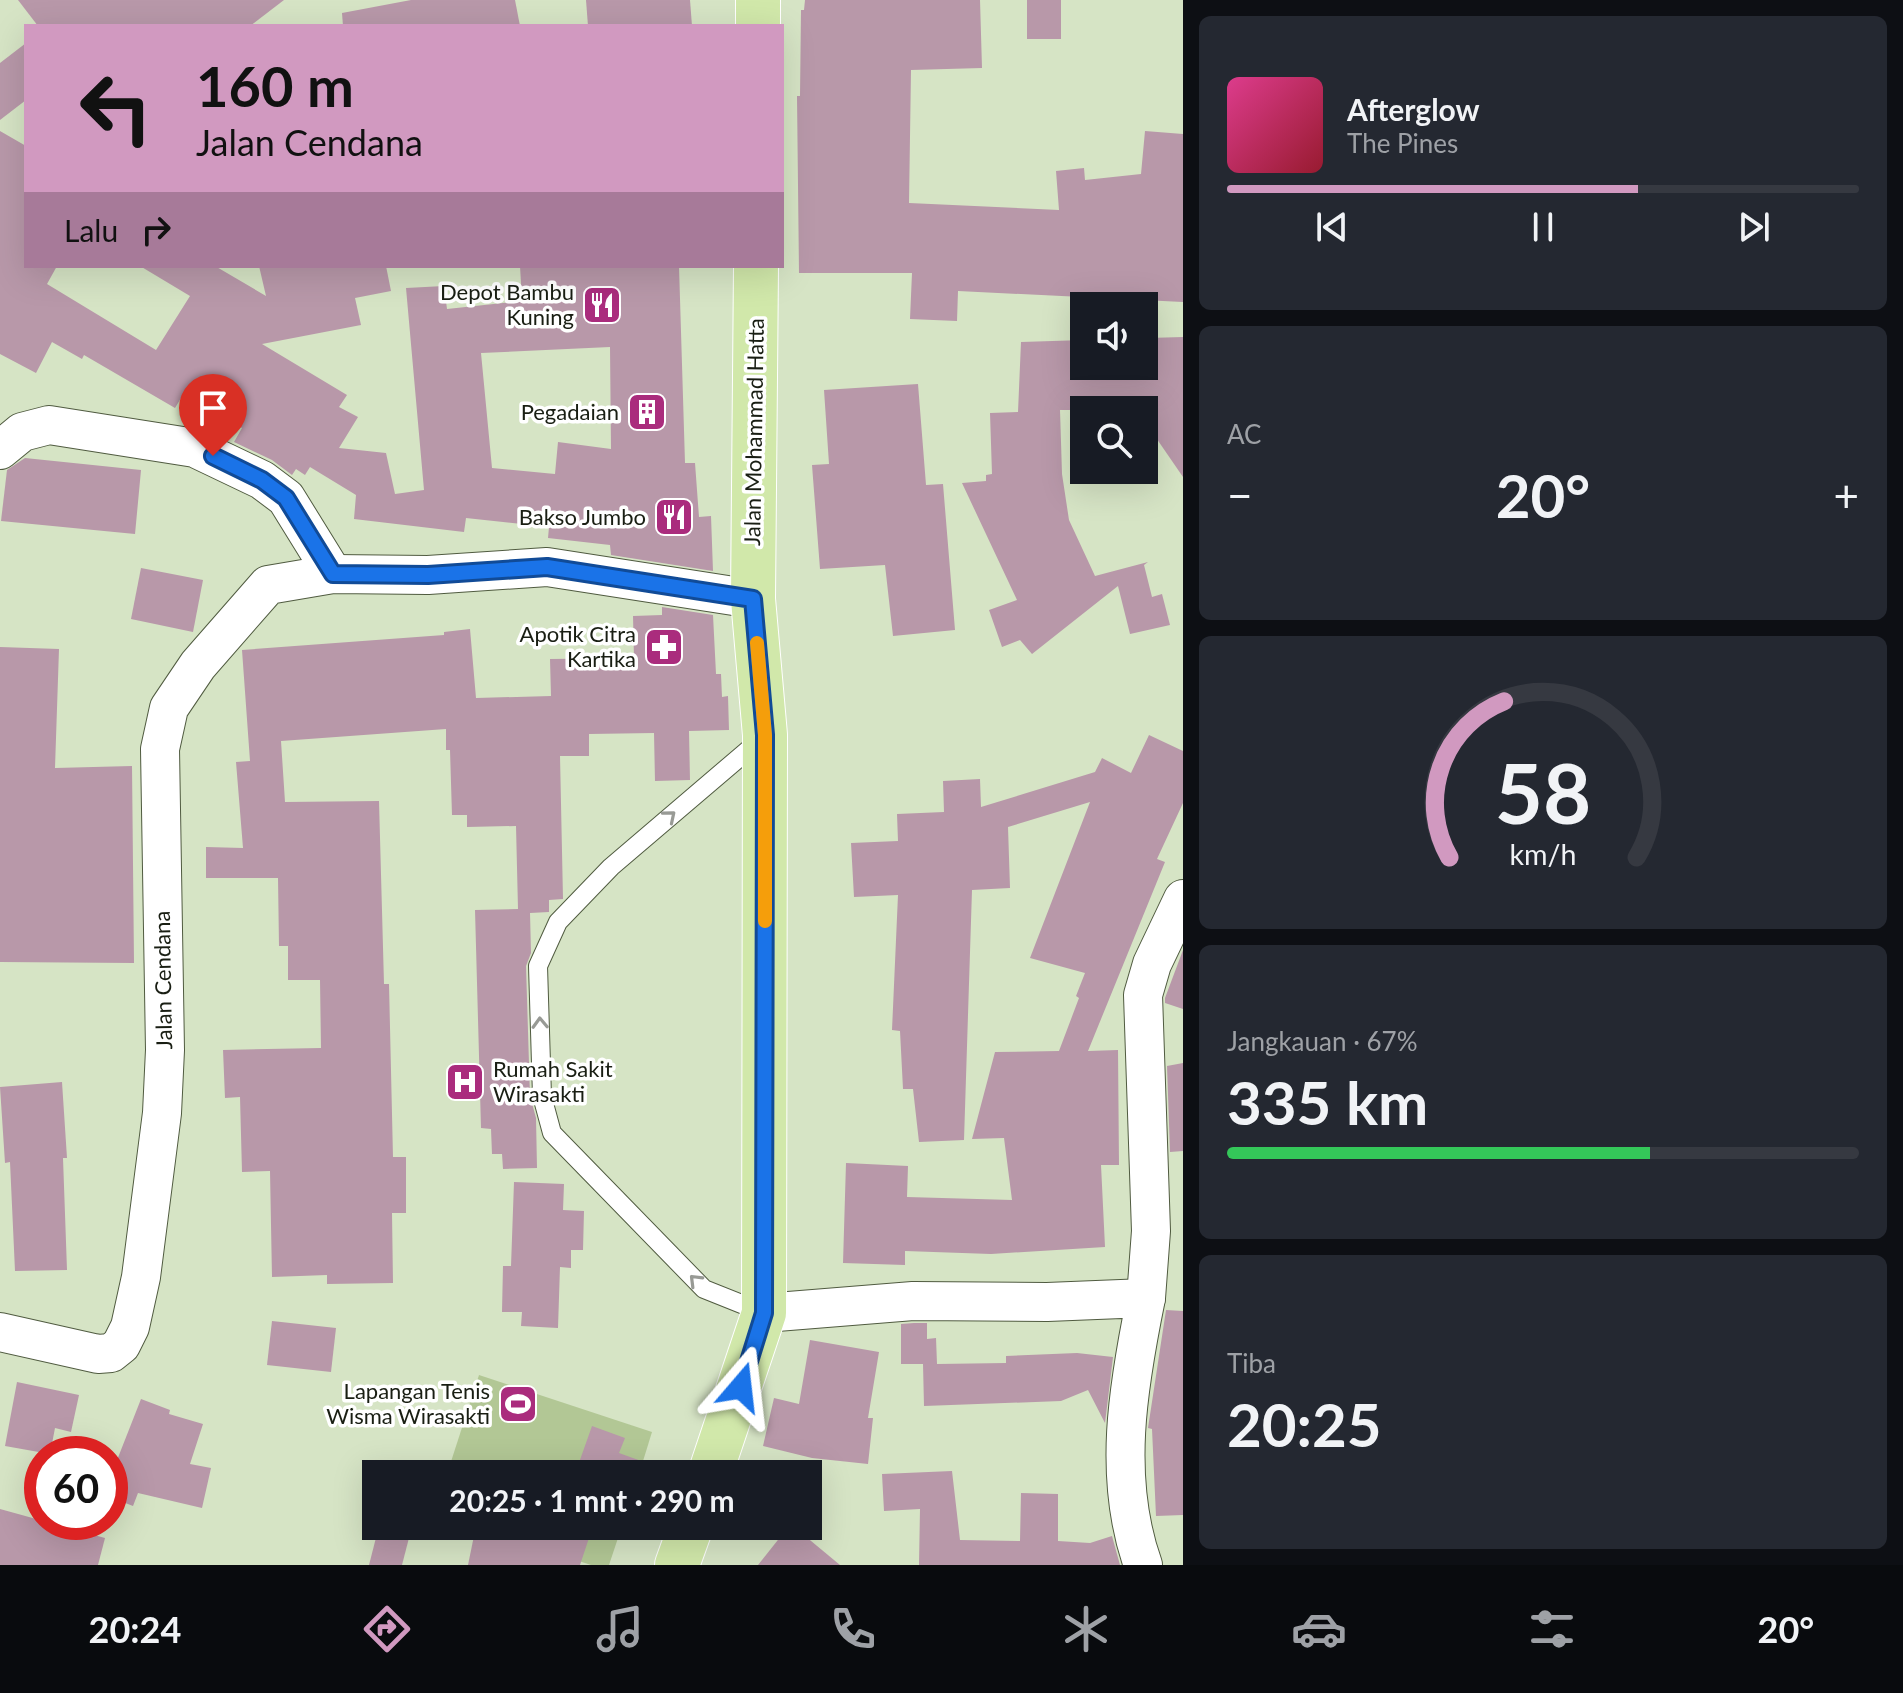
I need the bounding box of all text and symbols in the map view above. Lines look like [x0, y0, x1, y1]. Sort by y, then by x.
text: 160 m [196, 52, 354, 119]
icon: left [64, 56, 168, 160]
text: Afterglow [1347, 91, 1480, 127]
text: Jalan Cendana [196, 120, 423, 164]
text: The Pines [1347, 127, 1458, 159]
icon: previous [1310, 205, 1354, 249]
icon: pause [1521, 205, 1565, 249]
icon: next [1732, 205, 1776, 249]
icon: right [134, 208, 178, 252]
text: Lalu [64, 212, 118, 248]
place label: Depot Bambu Kuning [440, 278, 574, 330]
restaurant icon: Depot Bambu Kuning [581, 284, 623, 326]
map controls [1070, 292, 1158, 484]
button: sound [1070, 292, 1158, 380]
street label: Jalan Mohammad Hatta [738, 318, 769, 546]
pin [179, 374, 247, 456]
icon: arrive [191, 386, 235, 430]
building icon: Pegadaian [626, 391, 668, 433]
button: search [1070, 396, 1158, 484]
place label: Pegadaian [521, 398, 619, 425]
text: AC [1227, 418, 1262, 450]
text: 20° [1496, 459, 1590, 531]
text: − [1227, 469, 1253, 521]
text: + [1833, 469, 1859, 521]
restaurant icon: Bakso Jumbo [653, 496, 695, 538]
place label: Bakso Jumbo [519, 503, 646, 530]
place label: Apotik Citra Kartika [520, 620, 636, 672]
pharmacy icon: Apotik Citra Kartika [643, 626, 685, 668]
text: 58 [1495, 742, 1591, 842]
one-way arrow [661, 811, 676, 826]
text: km/h [1510, 838, 1576, 872]
street label: Jalan Cendana [148, 910, 177, 1050]
one-way arrow [531, 1016, 548, 1029]
text: Jangkauan · 67% [1227, 1025, 1418, 1057]
place label: Rumah Sakit Wirasakti [493, 1055, 613, 1107]
hospital icon: Rumah Sakit Wirasakti [444, 1061, 486, 1103]
text: 335 km [1227, 1066, 1428, 1138]
one-way arrow [690, 1275, 704, 1289]
position arrow [699, 1345, 783, 1429]
text: Tiba [1227, 1347, 1276, 1379]
place label: Lapangan Tenis Wisma Wirasakti [326, 1377, 490, 1429]
sports icon: Lapangan Tenis Wisma Wirasakti [497, 1383, 539, 1425]
text: 20:25 [1227, 1388, 1382, 1460]
speed limit sign: 60 [24, 1436, 128, 1540]
text: 20:25 · 1 mnt · 290 m [449, 1482, 735, 1518]
icon: directions [359, 1601, 415, 1657]
icon: music [592, 1601, 648, 1657]
icon: phone [825, 1601, 881, 1657]
icon: climate [1058, 1601, 1114, 1657]
icon: car [1291, 1601, 1347, 1657]
icon: filters [1524, 1601, 1580, 1657]
text: 20:24 [89, 1607, 181, 1651]
text: 20° [1758, 1607, 1814, 1651]

